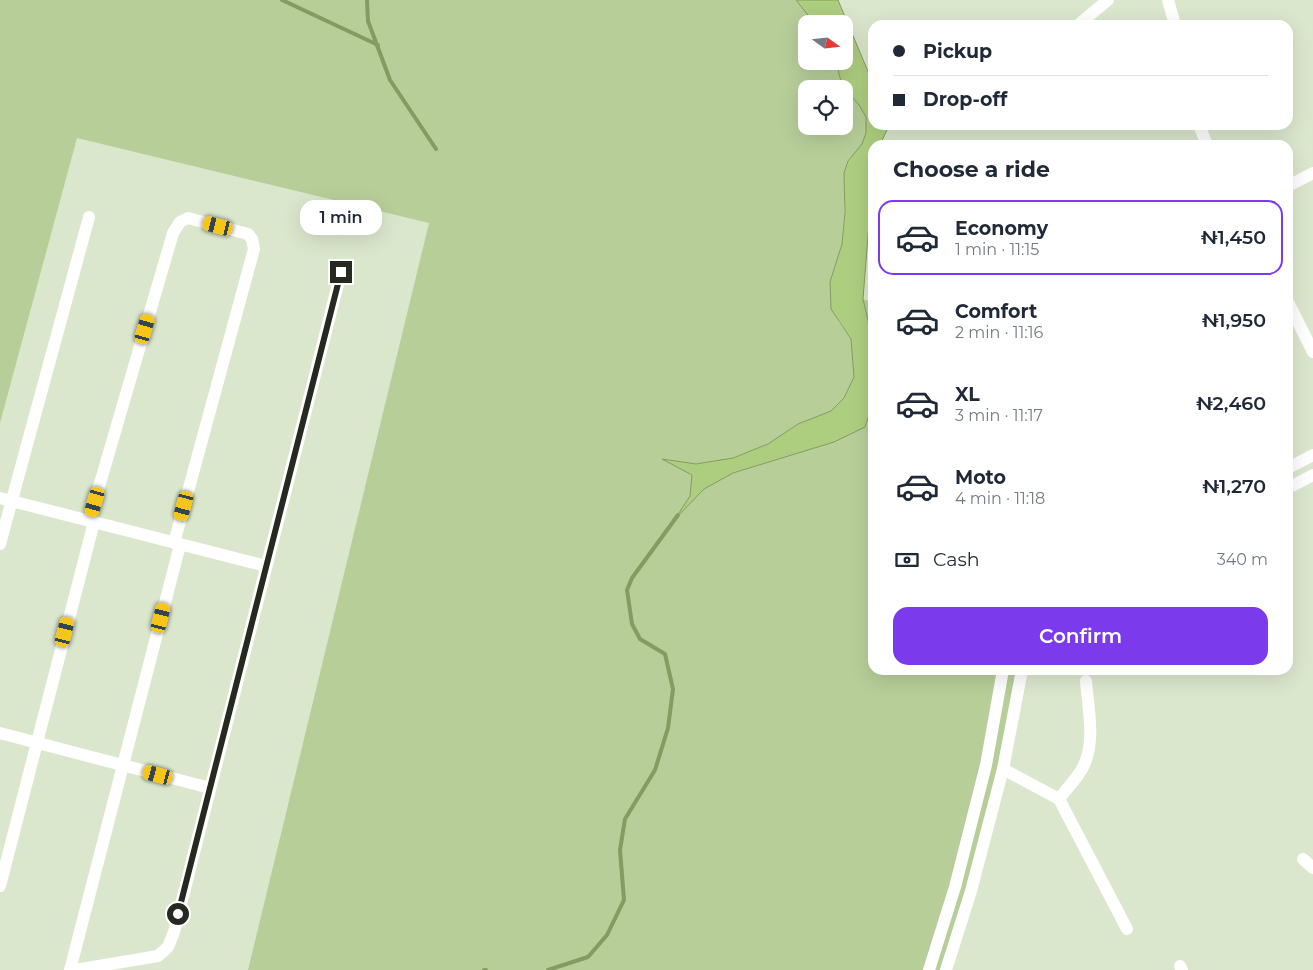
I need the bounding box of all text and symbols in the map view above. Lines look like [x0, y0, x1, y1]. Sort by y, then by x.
north arrow [798, 15, 852, 70]
map controls [798, 15, 853, 135]
text: Pickup [923, 40, 992, 63]
button: locate [798, 80, 853, 135]
text: Drop-off [923, 88, 1007, 111]
text: Choose a ride [893, 156, 1050, 183]
callout: 1 min [300, 200, 382, 234]
text: 1 min [320, 208, 362, 227]
car [201, 215, 234, 237]
icon: car [895, 215, 940, 260]
text: Economy [955, 217, 1048, 240]
text: ₦1,450 [1201, 226, 1266, 249]
text: 1 min · 11:15 [955, 240, 1039, 259]
route end [330, 261, 352, 283]
icon: car [895, 298, 940, 343]
text: Comfort [955, 300, 1037, 323]
text: ₦1,950 [1201, 309, 1266, 332]
car [133, 313, 156, 345]
text: 2 min · 11:16 [955, 323, 1043, 342]
icon: car [895, 381, 940, 426]
text: XL [955, 383, 980, 406]
text: ₦2,460 [1196, 392, 1266, 415]
text: 3 min · 11:17 [955, 406, 1043, 425]
icon: car [895, 464, 940, 509]
text: Moto [955, 466, 1006, 489]
text: ₦1,270 [1202, 475, 1266, 498]
car [83, 486, 106, 518]
text: 4 min · 11:18 [955, 489, 1045, 508]
car [172, 490, 195, 522]
icon: cash [893, 546, 921, 574]
text: Cash [933, 548, 980, 571]
text: 340 m [1217, 550, 1268, 569]
car [150, 602, 171, 634]
button: Confirm [893, 607, 1268, 665]
car [54, 616, 75, 648]
car [141, 764, 174, 786]
route start [167, 903, 189, 925]

